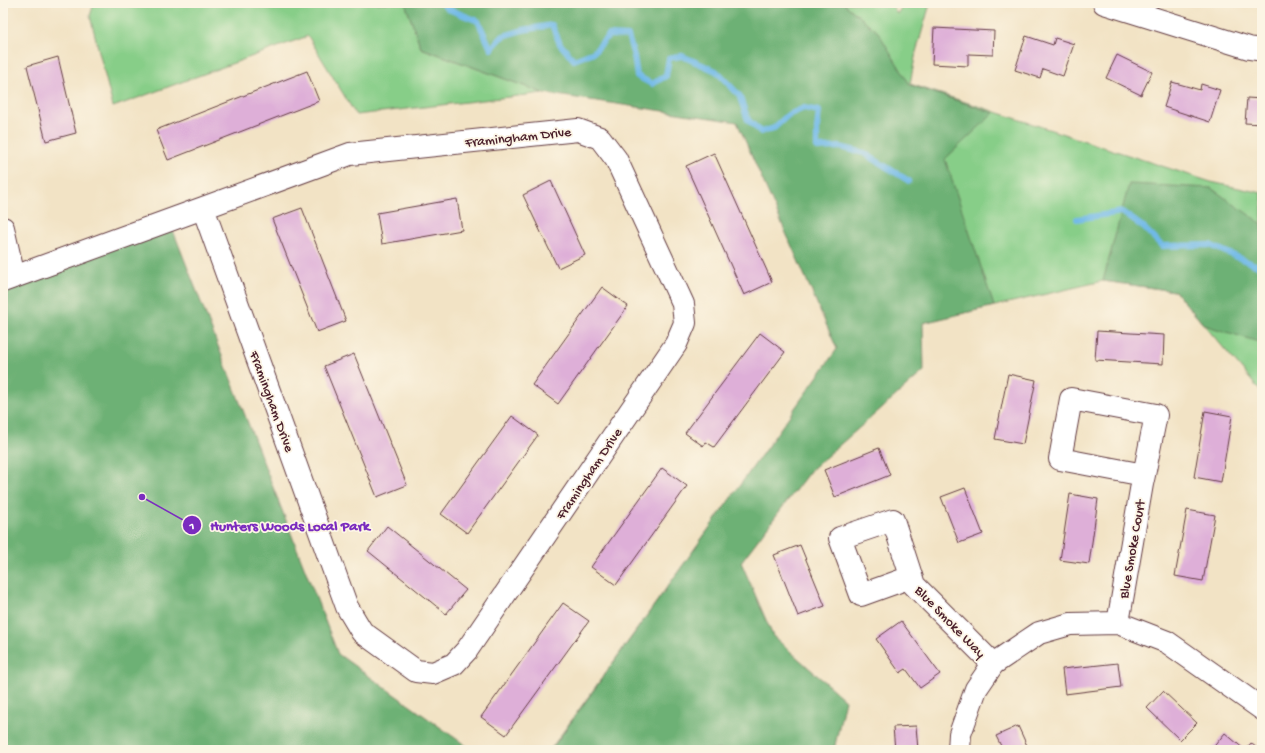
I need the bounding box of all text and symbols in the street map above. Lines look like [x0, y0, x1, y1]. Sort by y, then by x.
street label: Framingham Drive [463, 124, 573, 153]
street label: Framingham Drive [244, 348, 297, 456]
street label: Framingham Drive [553, 425, 627, 524]
street label: Blue Smoke Court [1116, 497, 1151, 601]
callout: Hunters Woods Local Park [182, 511, 378, 538]
text: Hunters Woods Local Park [210, 518, 372, 536]
text: 1 [189, 520, 195, 534]
street label: Blue Smoke Way [910, 582, 988, 663]

